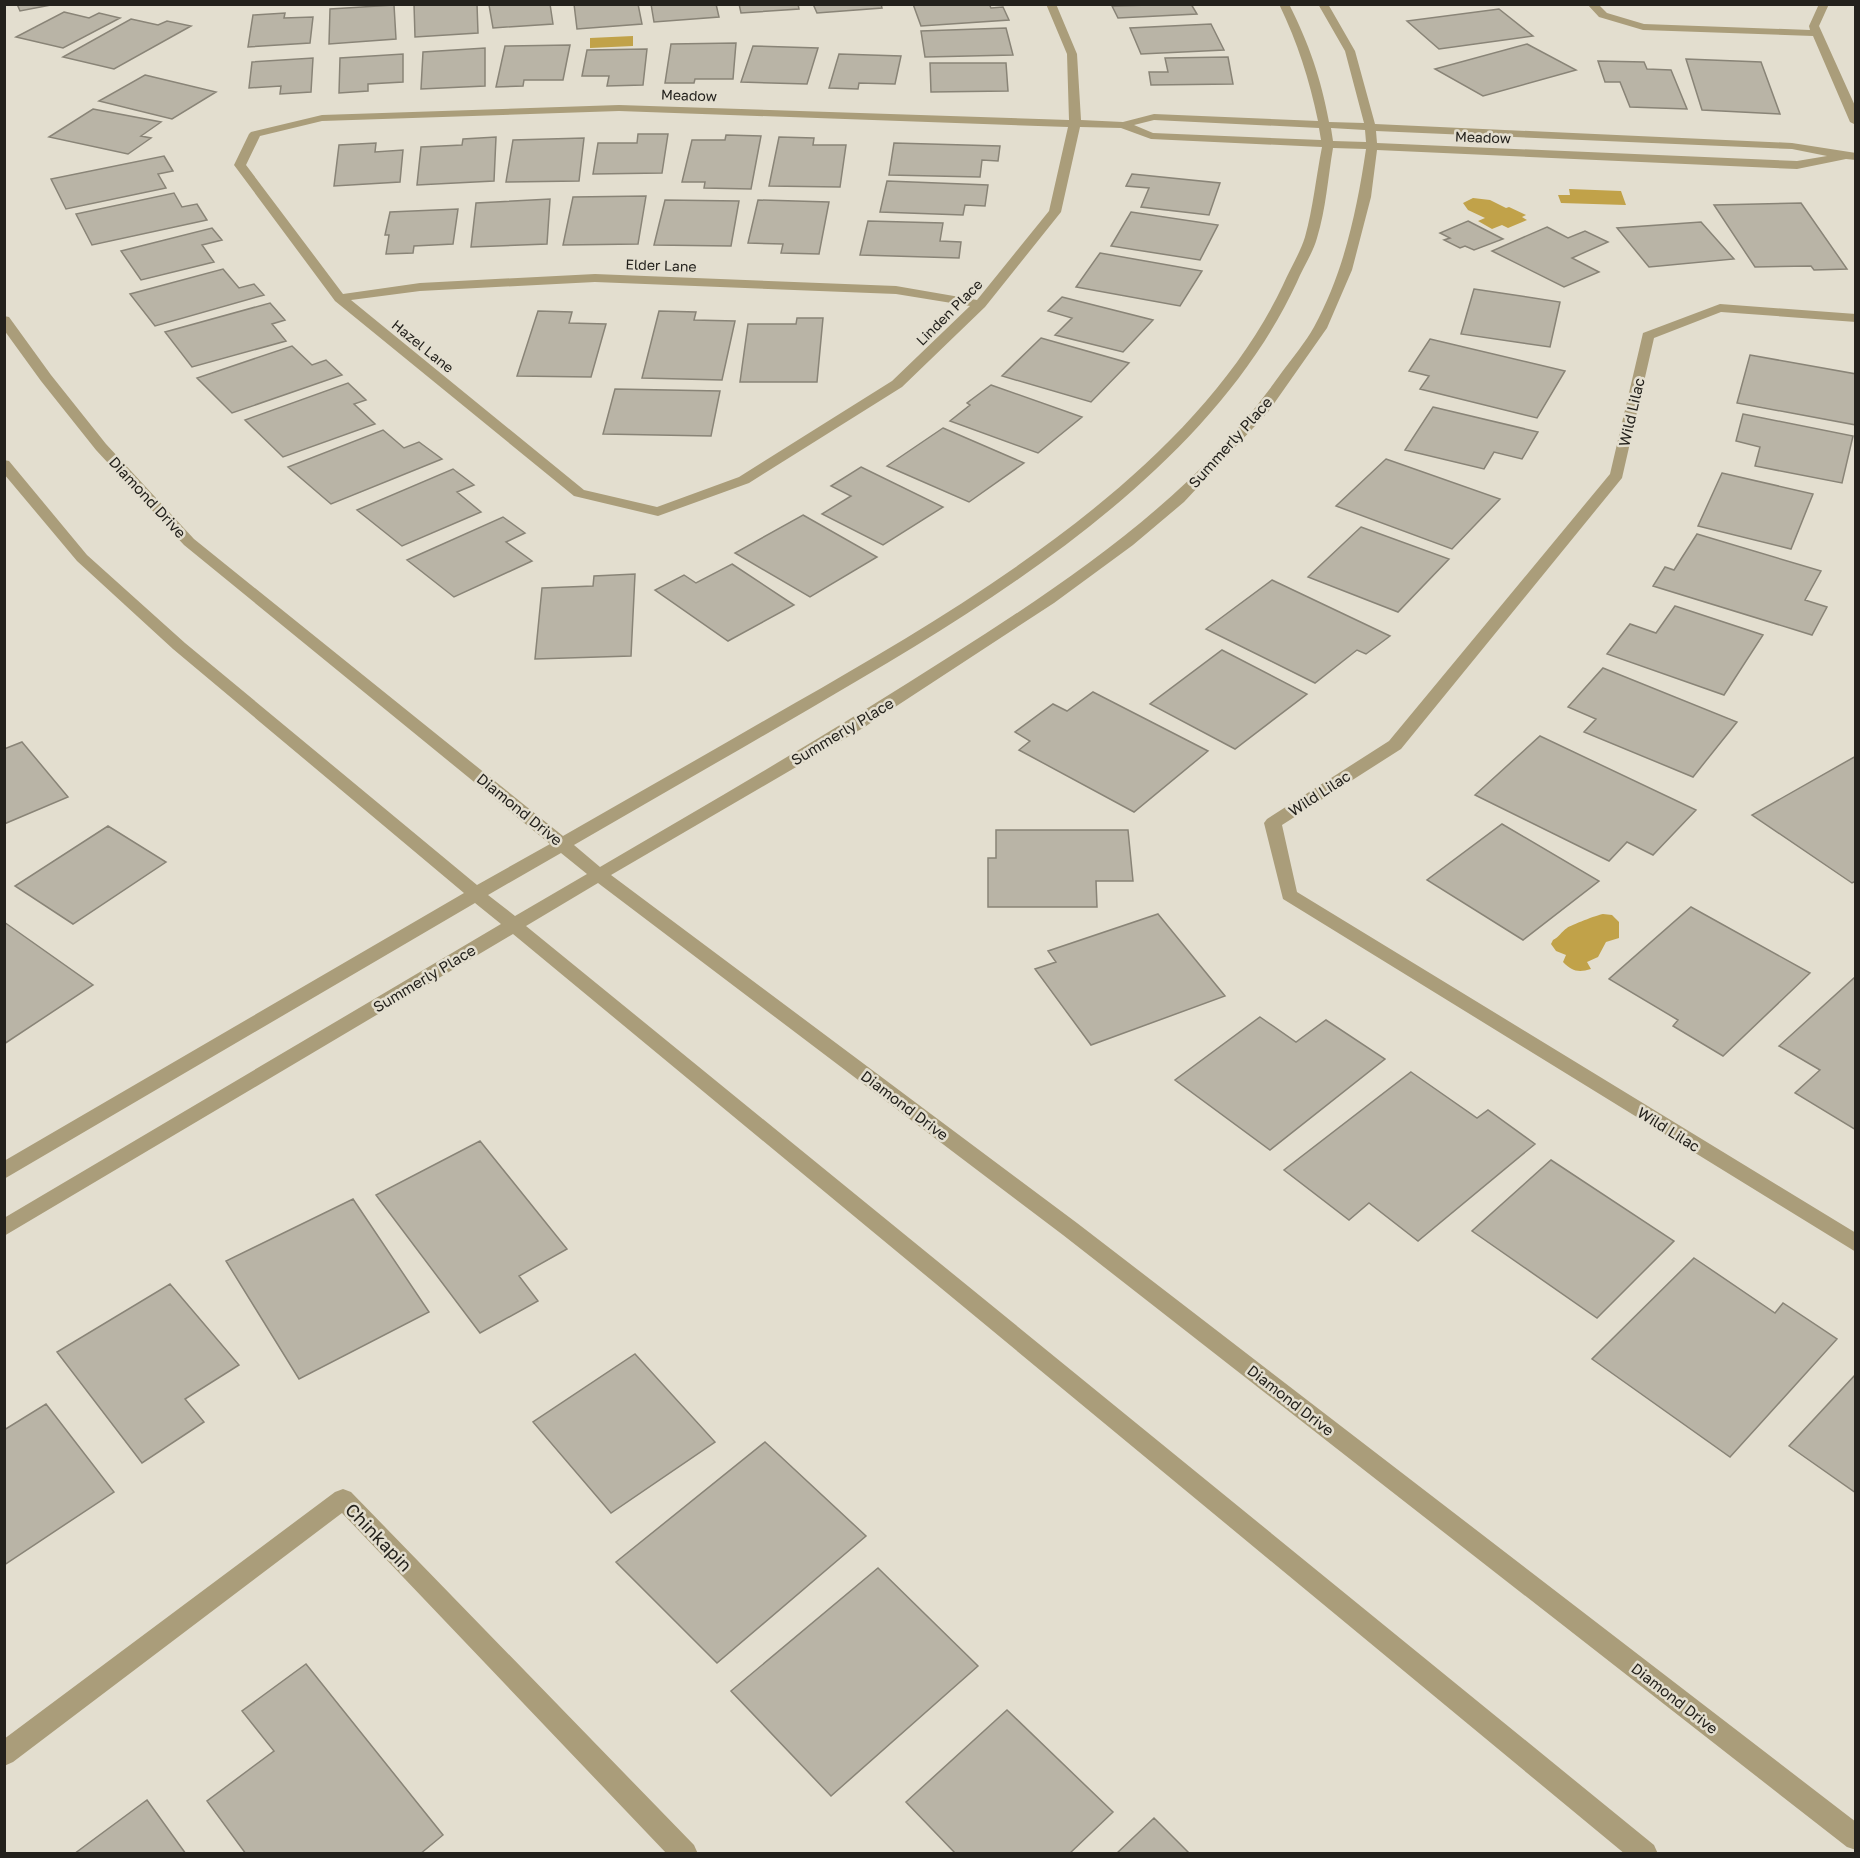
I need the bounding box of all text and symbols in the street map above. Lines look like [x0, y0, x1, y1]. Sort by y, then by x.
street label: Meadow [661, 86, 717, 104]
street label: Meadow [1455, 128, 1511, 146]
street label: Elder Lane [625, 255, 697, 275]
street label: Linden Place [912, 275, 986, 349]
street label: Hazel Lane [389, 316, 457, 376]
street label: Wild Lilac [1614, 376, 1648, 448]
street label: Summerly Place [1184, 393, 1276, 491]
street label: Diamond Drive [106, 453, 190, 542]
street label: Summerly Place [787, 693, 897, 769]
street label: Wild Lilac [1285, 766, 1353, 820]
street label: Diamond Drive [474, 769, 567, 849]
street label: Summerly Place [369, 940, 479, 1016]
street label: Diamond Drive [858, 1066, 952, 1144]
street label: Wild Lilac [1635, 1103, 1703, 1155]
street label: Diamond Drive [1244, 1361, 1338, 1439]
street label: Chinkapin [341, 1498, 417, 1576]
street label: Diamond Drive [1628, 1659, 1722, 1737]

